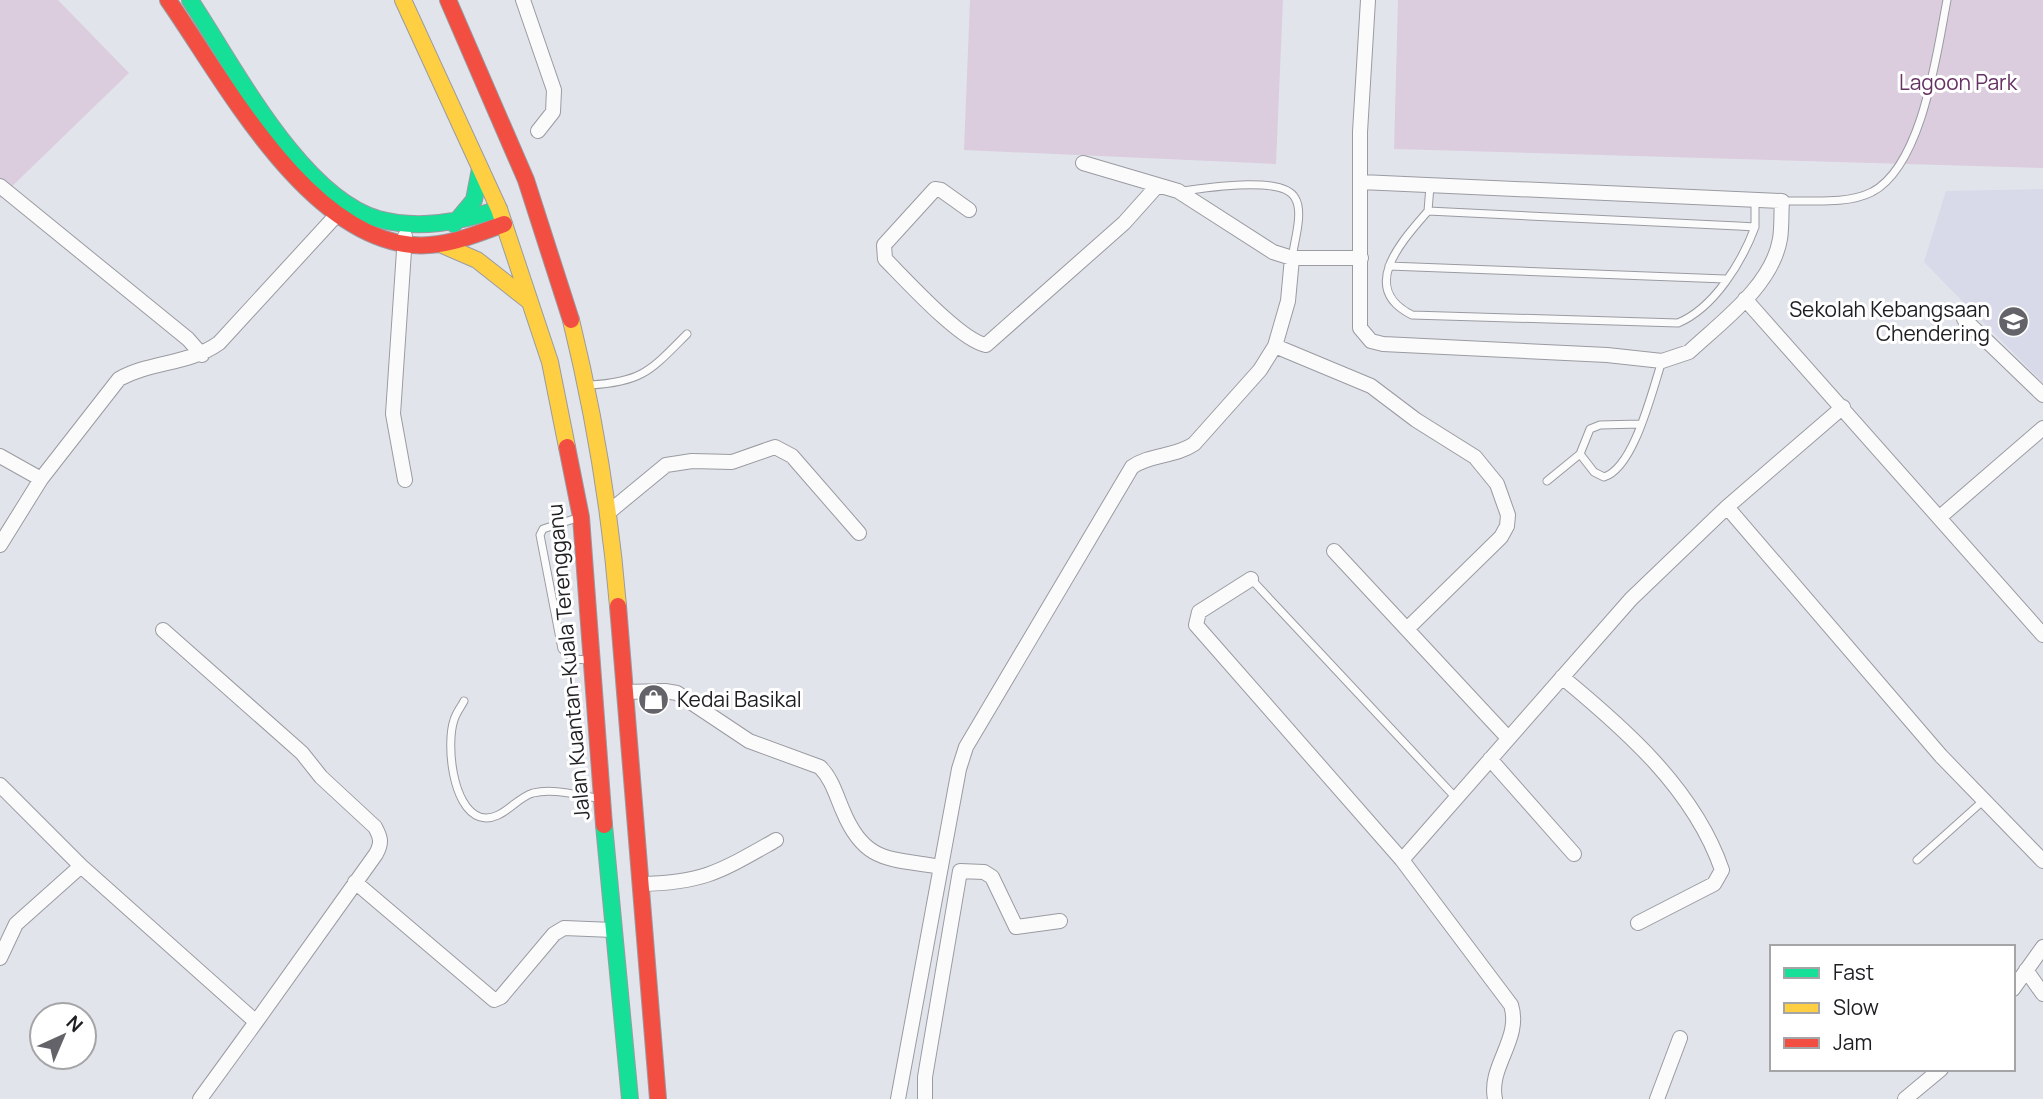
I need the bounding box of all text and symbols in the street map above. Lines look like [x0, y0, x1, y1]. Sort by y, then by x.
park label: Lagoon Park [1899, 68, 2018, 96]
place label: Sekolah Kebangsaan Chendering [1789, 295, 1990, 347]
school or university icon: Sekolah Kebangsaan Chendering [1996, 305, 2030, 339]
street label: Jalan Kuantan-Kuala Terengganu [540, 503, 596, 821]
shop icon: Kedai Basikal [637, 683, 671, 717]
place label: Kedai Basikal [677, 685, 802, 713]
legend [1770, 945, 2015, 1071]
text: Fast [1833, 958, 1874, 986]
text: Slow [1833, 993, 1879, 1021]
north arrow [28, 1001, 98, 1071]
text: N [61, 1010, 89, 1038]
text: Jam [1833, 1028, 1872, 1056]

